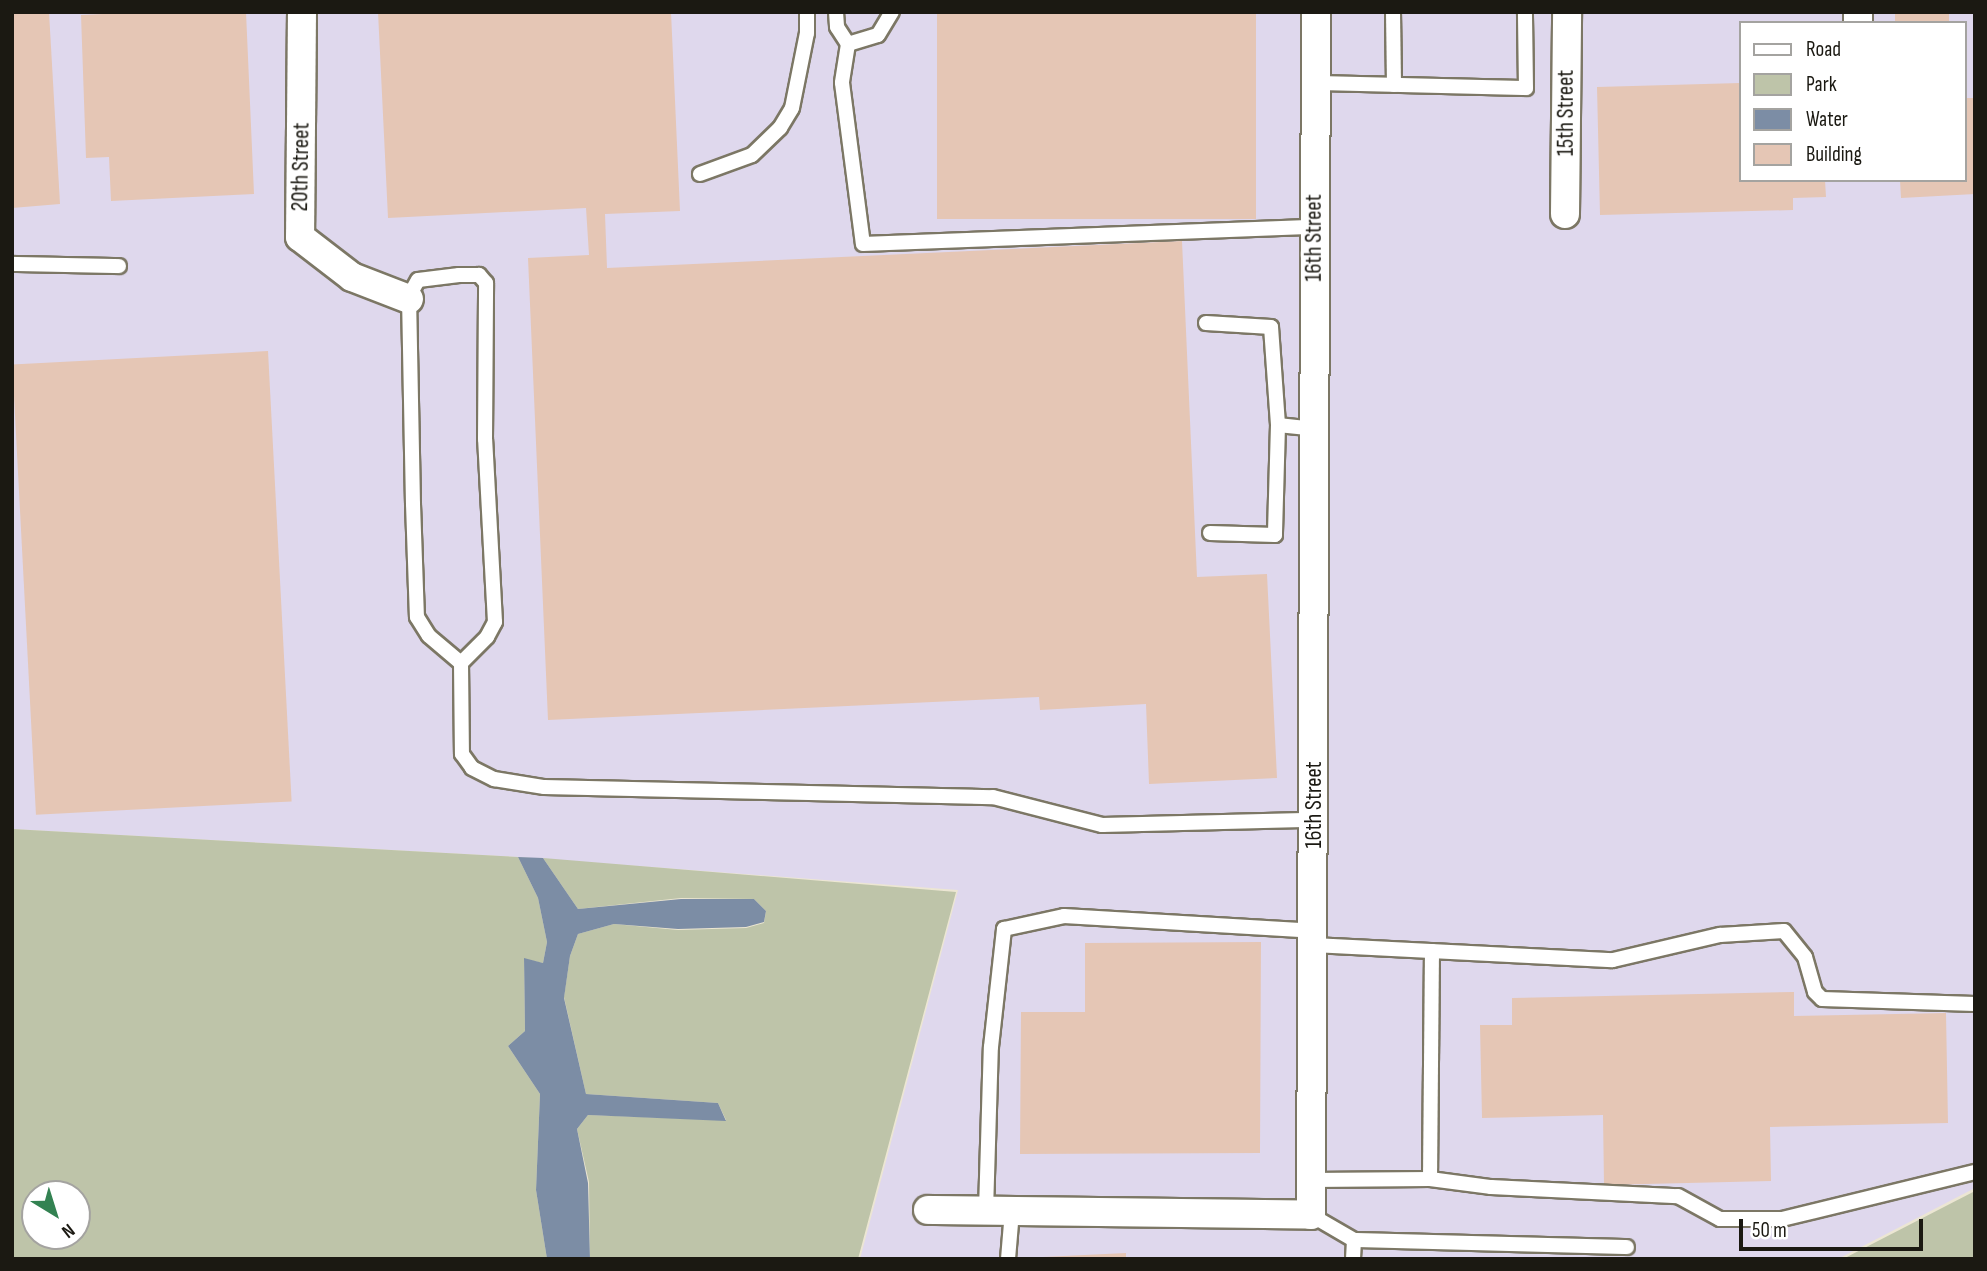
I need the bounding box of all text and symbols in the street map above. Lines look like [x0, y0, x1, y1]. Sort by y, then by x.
legend [1738, 21, 1966, 182]
text: Road [1806, 37, 1841, 62]
street label: 15th Street [1552, 70, 1580, 156]
text: Park [1806, 72, 1837, 97]
text: Water [1806, 107, 1848, 132]
street label: 20th Street [286, 122, 316, 212]
text: Building [1806, 142, 1862, 167]
street label: 16th Street [1300, 194, 1328, 282]
street label: 16th Street [1300, 761, 1328, 849]
north arrow [21, 1180, 91, 1250]
scale bar [1742, 1204, 1926, 1248]
text: N [57, 1218, 79, 1243]
text: 50 m [1752, 1218, 1787, 1243]

